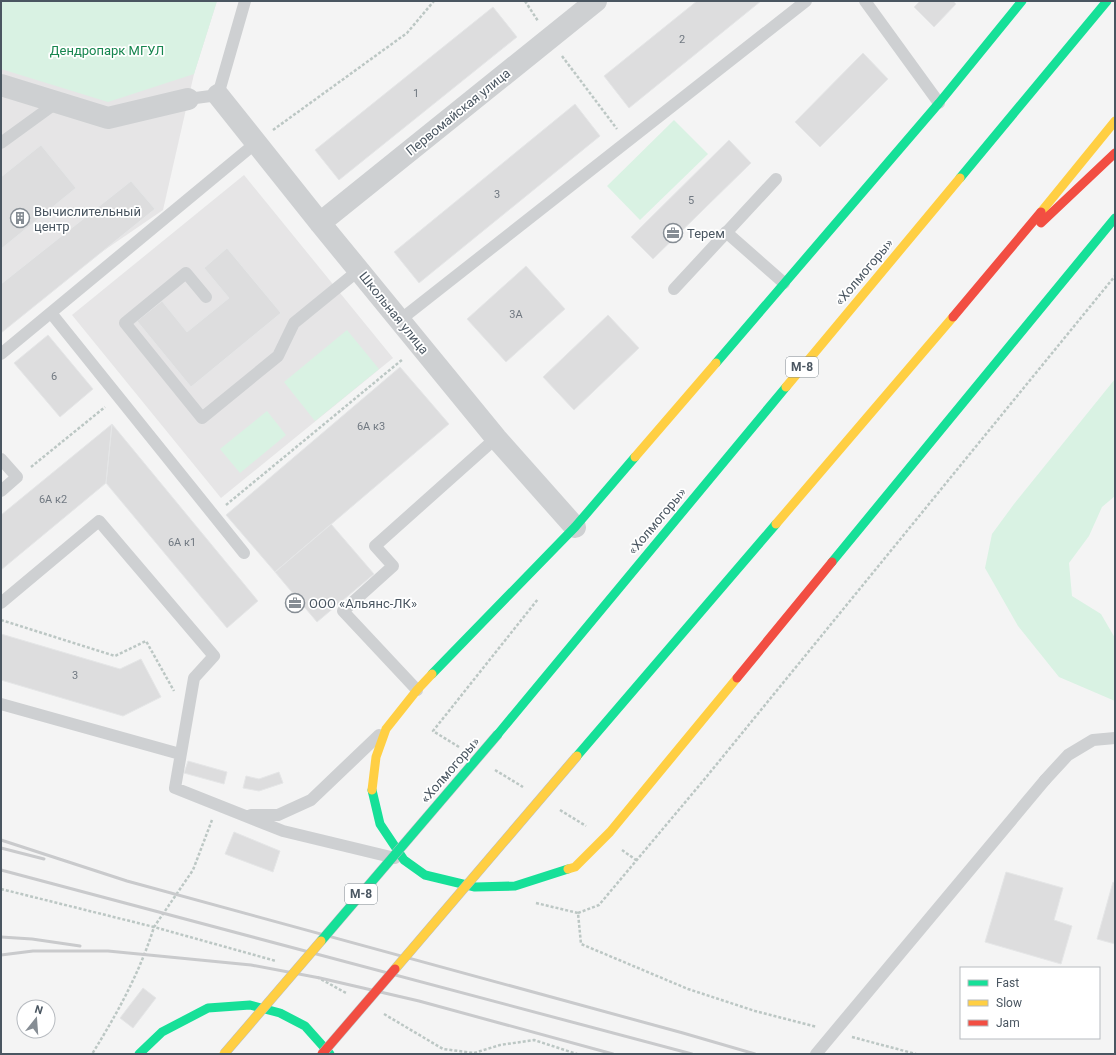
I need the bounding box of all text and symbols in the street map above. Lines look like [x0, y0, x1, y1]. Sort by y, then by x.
house number: 2 [679, 33, 685, 46]
park label: Дендропарк МГУЛ [50, 43, 164, 58]
street label: Первомайская улица [403, 65, 513, 159]
house number: 1 [413, 87, 419, 100]
house number: 3 [494, 188, 500, 201]
house number: 5 [688, 194, 694, 207]
place label: Вычислительный центр [34, 204, 141, 234]
building icon: Вычислительный центр [9, 207, 31, 229]
office icon: Терем [662, 222, 684, 244]
place label: Терем [687, 226, 725, 241]
street label: «Холмогоры» [832, 236, 896, 308]
street label: Школьная улица [356, 269, 432, 357]
house number: 3А [509, 308, 524, 321]
road number: М-8 [786, 357, 818, 377]
house number: 6 [51, 370, 57, 383]
house number: 6А к3 [357, 420, 385, 433]
street label: «Холмогоры» [625, 485, 689, 557]
house number: 6А к2 [39, 493, 67, 506]
house number: 6А к1 [168, 536, 196, 549]
office icon: ООО «Альянс-ЛК» [284, 592, 306, 614]
place label: ООО «Альянс-ЛК» [309, 596, 417, 611]
house number: 3 [72, 669, 78, 682]
street label: «Холмогоры» [417, 734, 483, 806]
road number: М-8 [345, 884, 377, 904]
legend [960, 967, 1100, 1039]
text: Fast [996, 976, 1019, 990]
text: Slow [996, 996, 1022, 1010]
north arrow [16, 999, 56, 1039]
text: N [33, 1003, 45, 1017]
text: Jam [996, 1016, 1020, 1030]

